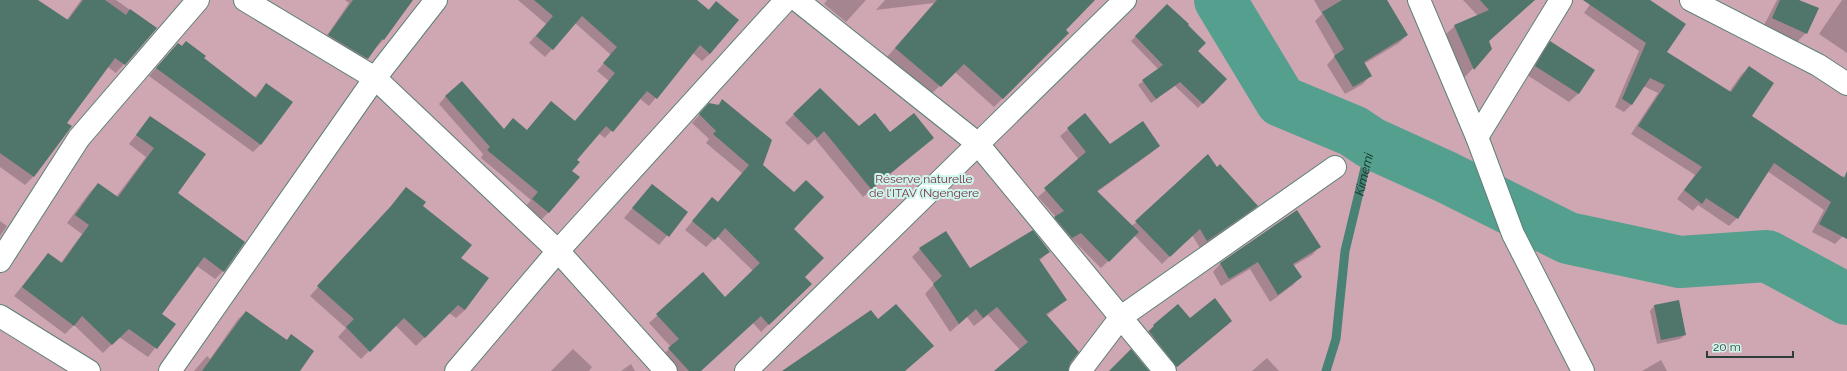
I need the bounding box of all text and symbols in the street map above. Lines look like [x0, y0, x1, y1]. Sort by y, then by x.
water label: Kimemi [1352, 150, 1377, 197]
park label: Réserve naturelle de l'ITAV (Ngengere [869, 172, 979, 200]
scale bar [1707, 333, 1793, 359]
text: 20 m [1713, 340, 1741, 354]

